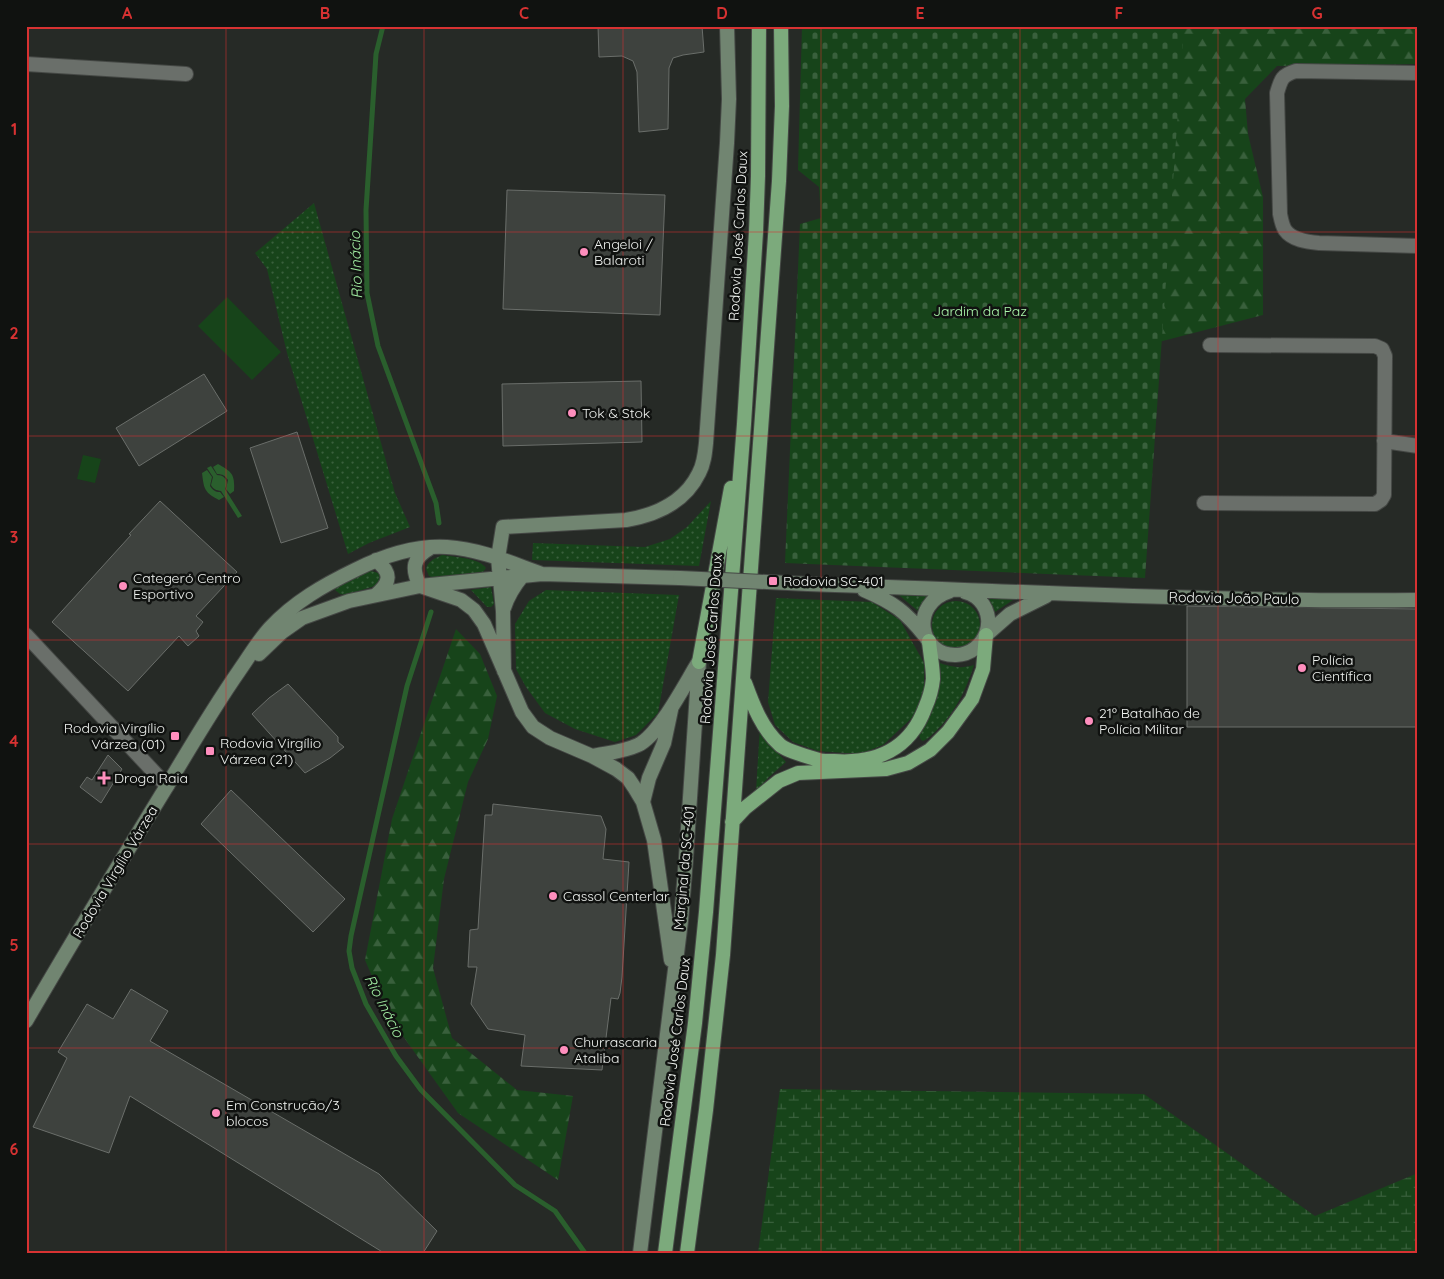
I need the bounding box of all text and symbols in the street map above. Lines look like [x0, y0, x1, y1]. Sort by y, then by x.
text: A [122, 3, 133, 23]
text: B [320, 3, 330, 23]
text: C [519, 3, 529, 23]
text: D [716, 3, 728, 23]
text: E [915, 3, 925, 23]
text: F [1115, 3, 1124, 23]
text: G [1311, 3, 1323, 23]
text: 1 [11, 119, 17, 139]
street label: Rodovia José Carlos Daux [725, 150, 751, 321]
water label: Rio Inácio [345, 230, 366, 299]
place label: Angeloi / Balaroti [594, 235, 654, 269]
marker: Angeloi / Balaroti [578, 246, 590, 258]
park label: Jardim da Paz [933, 302, 1027, 320]
text: 2 [9, 323, 19, 343]
place label: Tok & Stok [582, 404, 650, 422]
marker: Tok & Stok [566, 407, 578, 419]
text: 3 [10, 527, 18, 547]
street label: Rodovia José Carlos Daux [696, 553, 726, 725]
place label: Categeró Centro Esportivo [133, 569, 241, 603]
place label: Rodovia SC-401 [783, 572, 884, 590]
marker: Rodovia SC-401 [767, 575, 779, 587]
marker: Categeró Centro Esportivo [117, 580, 129, 592]
street label: Rodovia João Paulo [1169, 588, 1299, 608]
place label: Polícia Científica [1312, 651, 1372, 685]
marker: Polícia Científica [1296, 662, 1308, 674]
place label: 21º Batalhão de Polícia Militar [1099, 704, 1200, 738]
marker: 21º Batalhão de Polícia Militar [1083, 715, 1095, 727]
place label: Rodovia Virgílio Várzea (01) [64, 719, 165, 753]
marker: Rodovia Virgílio Várzea (01) [169, 730, 181, 742]
text: 4 [9, 731, 19, 751]
place label: Rodovia Virgílio Várzea (21) [220, 734, 321, 768]
marker: Rodovia Virgílio Várzea (21) [204, 745, 216, 757]
place label: Droga Raia [114, 769, 188, 787]
marker: Droga Raia [98, 772, 110, 784]
street label: Rodovia Virgílio Várzea [68, 803, 162, 941]
street label: Marginal da SC-401 [670, 805, 698, 931]
place label: Cassol Centerlar [563, 887, 670, 905]
marker: Cassol Centerlar [547, 890, 559, 902]
text: 5 [9, 935, 19, 955]
street label: Rodovia José Carlos Daux [656, 956, 694, 1128]
water label: Rio Inácio [361, 971, 409, 1041]
place label: Churrascaria Ataliba [574, 1033, 657, 1067]
marker: Churrascaria Ataliba [558, 1044, 570, 1056]
place label: Em Construção/3 blocos [226, 1096, 340, 1130]
marker: Em Construção/3 blocos [210, 1107, 222, 1119]
text: 6 [10, 1139, 19, 1159]

